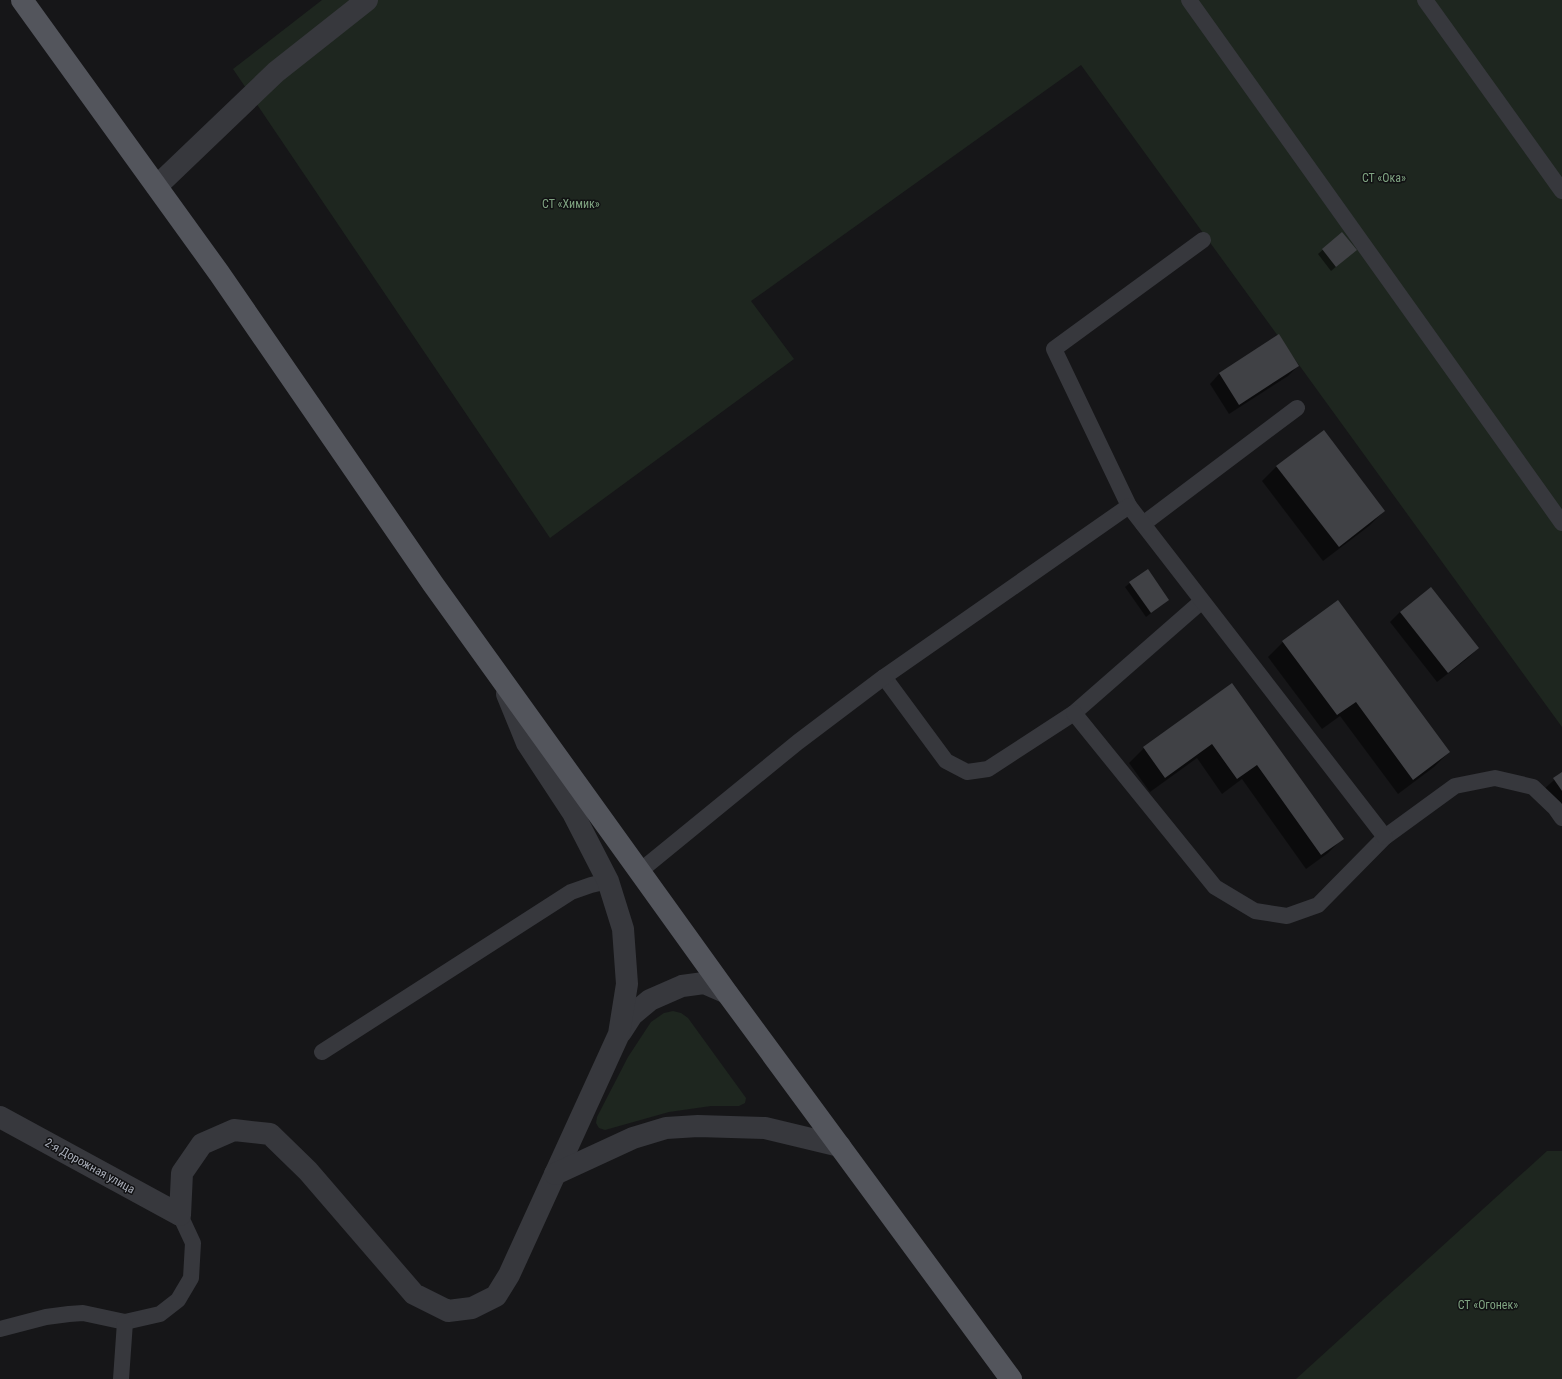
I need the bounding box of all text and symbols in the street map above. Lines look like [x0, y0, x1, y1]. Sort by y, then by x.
park label: СТ «Ока» [1362, 171, 1406, 185]
park label: СТ «Химик» [542, 197, 600, 211]
street label: 2-я Дорожная улица [43, 1135, 138, 1197]
park label: СТ «Огонек» [1458, 1298, 1518, 1312]

